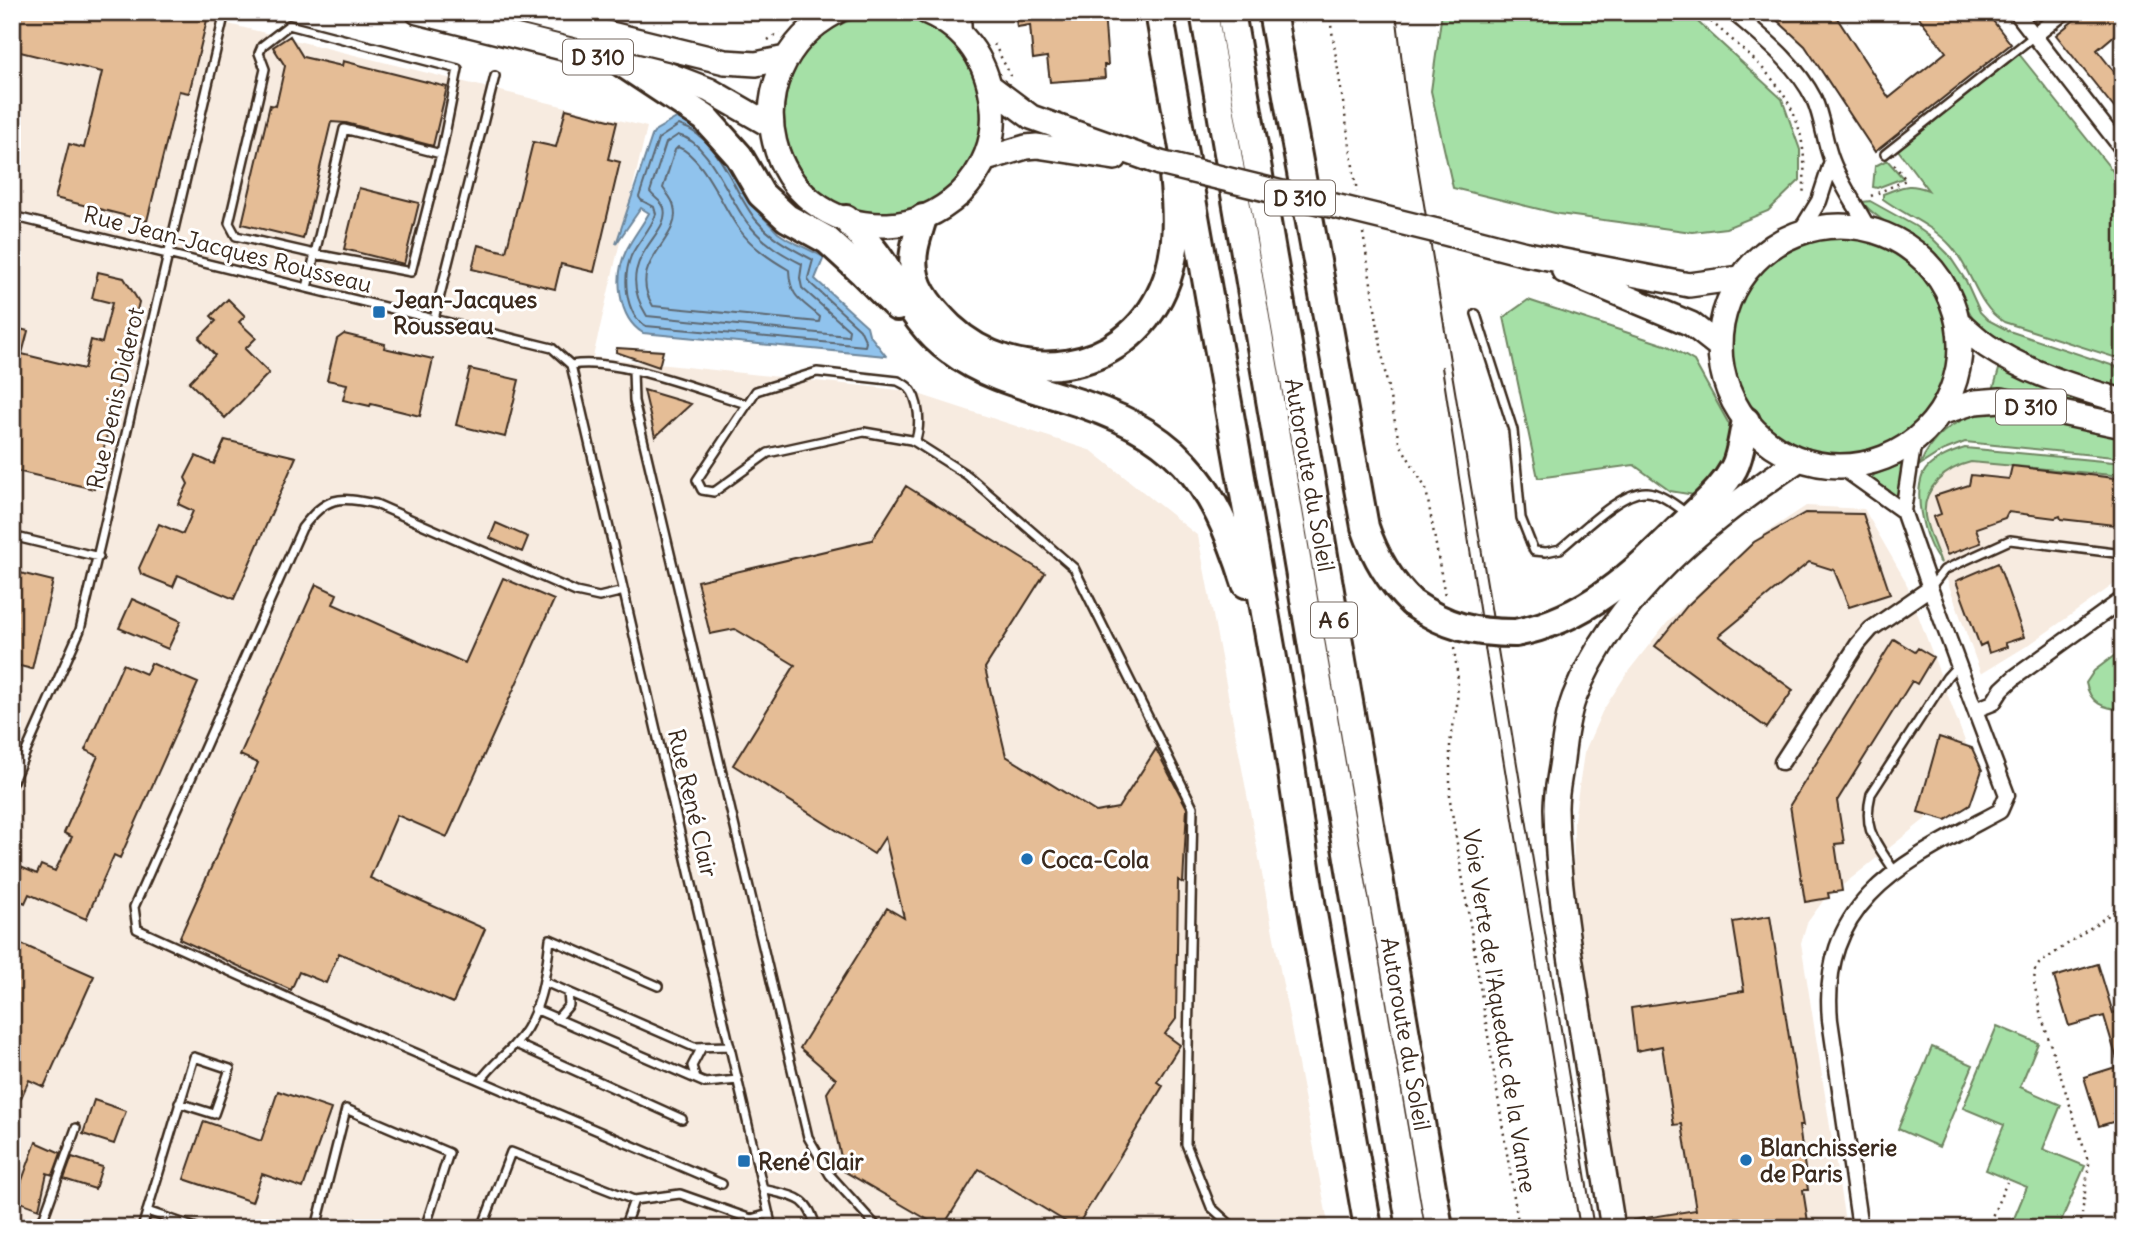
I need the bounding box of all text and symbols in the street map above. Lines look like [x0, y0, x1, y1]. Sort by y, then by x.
road number: D 310 [563, 40, 633, 74]
road number: D 310 [1265, 180, 1335, 216]
street label: Rue Jean-Jacques Rousseau [81, 199, 375, 299]
place label: Jean-Jacques Rousseau [393, 285, 537, 340]
street label: Rue Denis Diderot [80, 304, 150, 492]
marker: Jean-Jacques Rousseau [371, 304, 387, 320]
street label: Autoroute du Soleil [1279, 376, 1341, 574]
road number: D 310 [1996, 390, 2066, 424]
road number: A 6 [1311, 602, 1357, 638]
street label: Rue René Clair [662, 726, 724, 881]
street label: Voie Verte de l'Aqueduc de la Vanne [1457, 827, 1543, 1195]
place label: Coca-Cola [1041, 845, 1149, 874]
marker: Coca-Cola [1019, 851, 1035, 867]
street label: Autoroute du Soleil [1375, 935, 1437, 1133]
place label: Blanchisserie de Paris [1760, 1133, 1897, 1188]
place label: René Clair [758, 1147, 864, 1176]
marker: Blanchisserie de Paris [1738, 1152, 1754, 1168]
marker: René Clair [736, 1153, 752, 1169]

